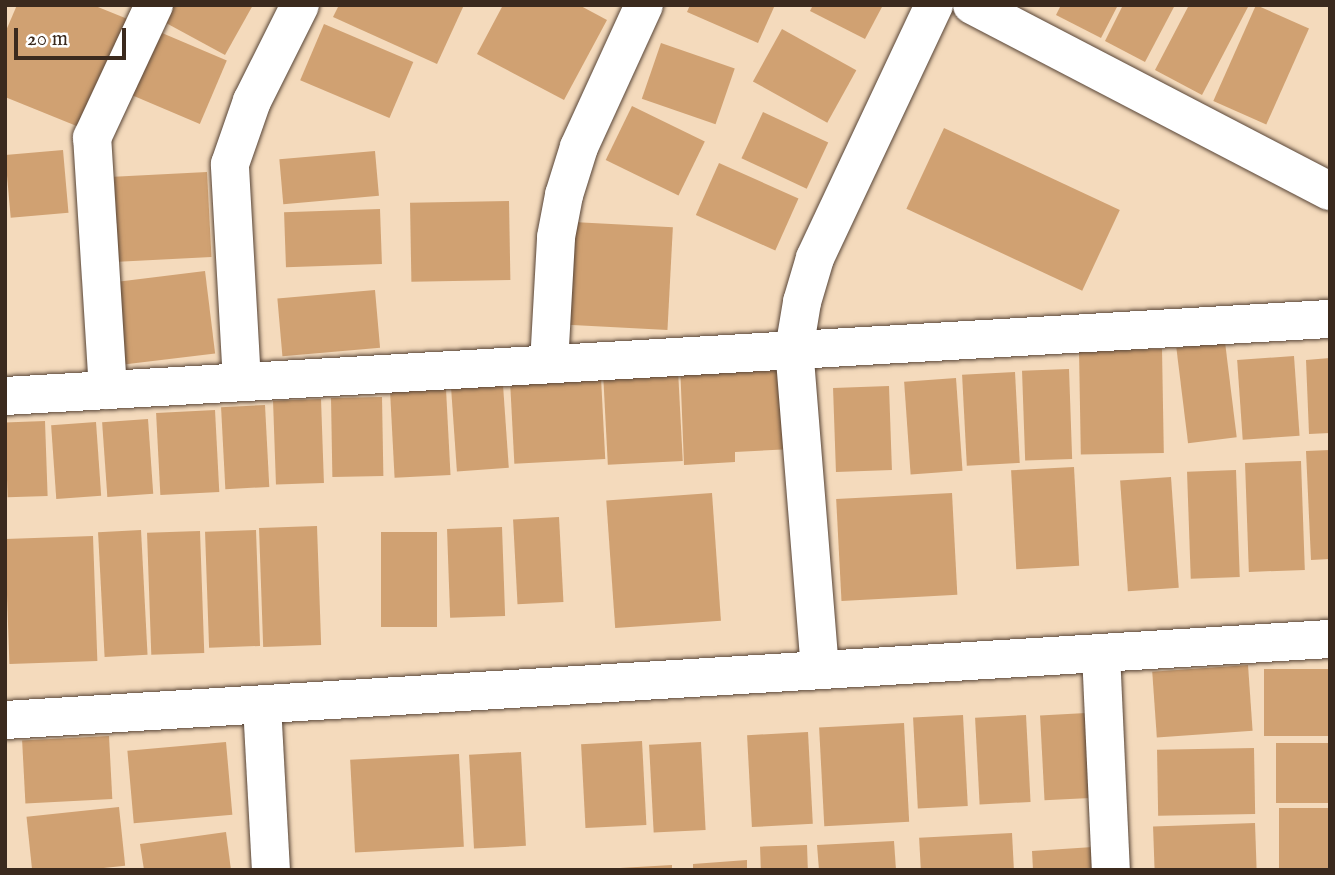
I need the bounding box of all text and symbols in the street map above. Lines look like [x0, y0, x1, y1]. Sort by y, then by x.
scale bar [18, 14, 130, 58]
text: 20 m [27, 26, 68, 53]

